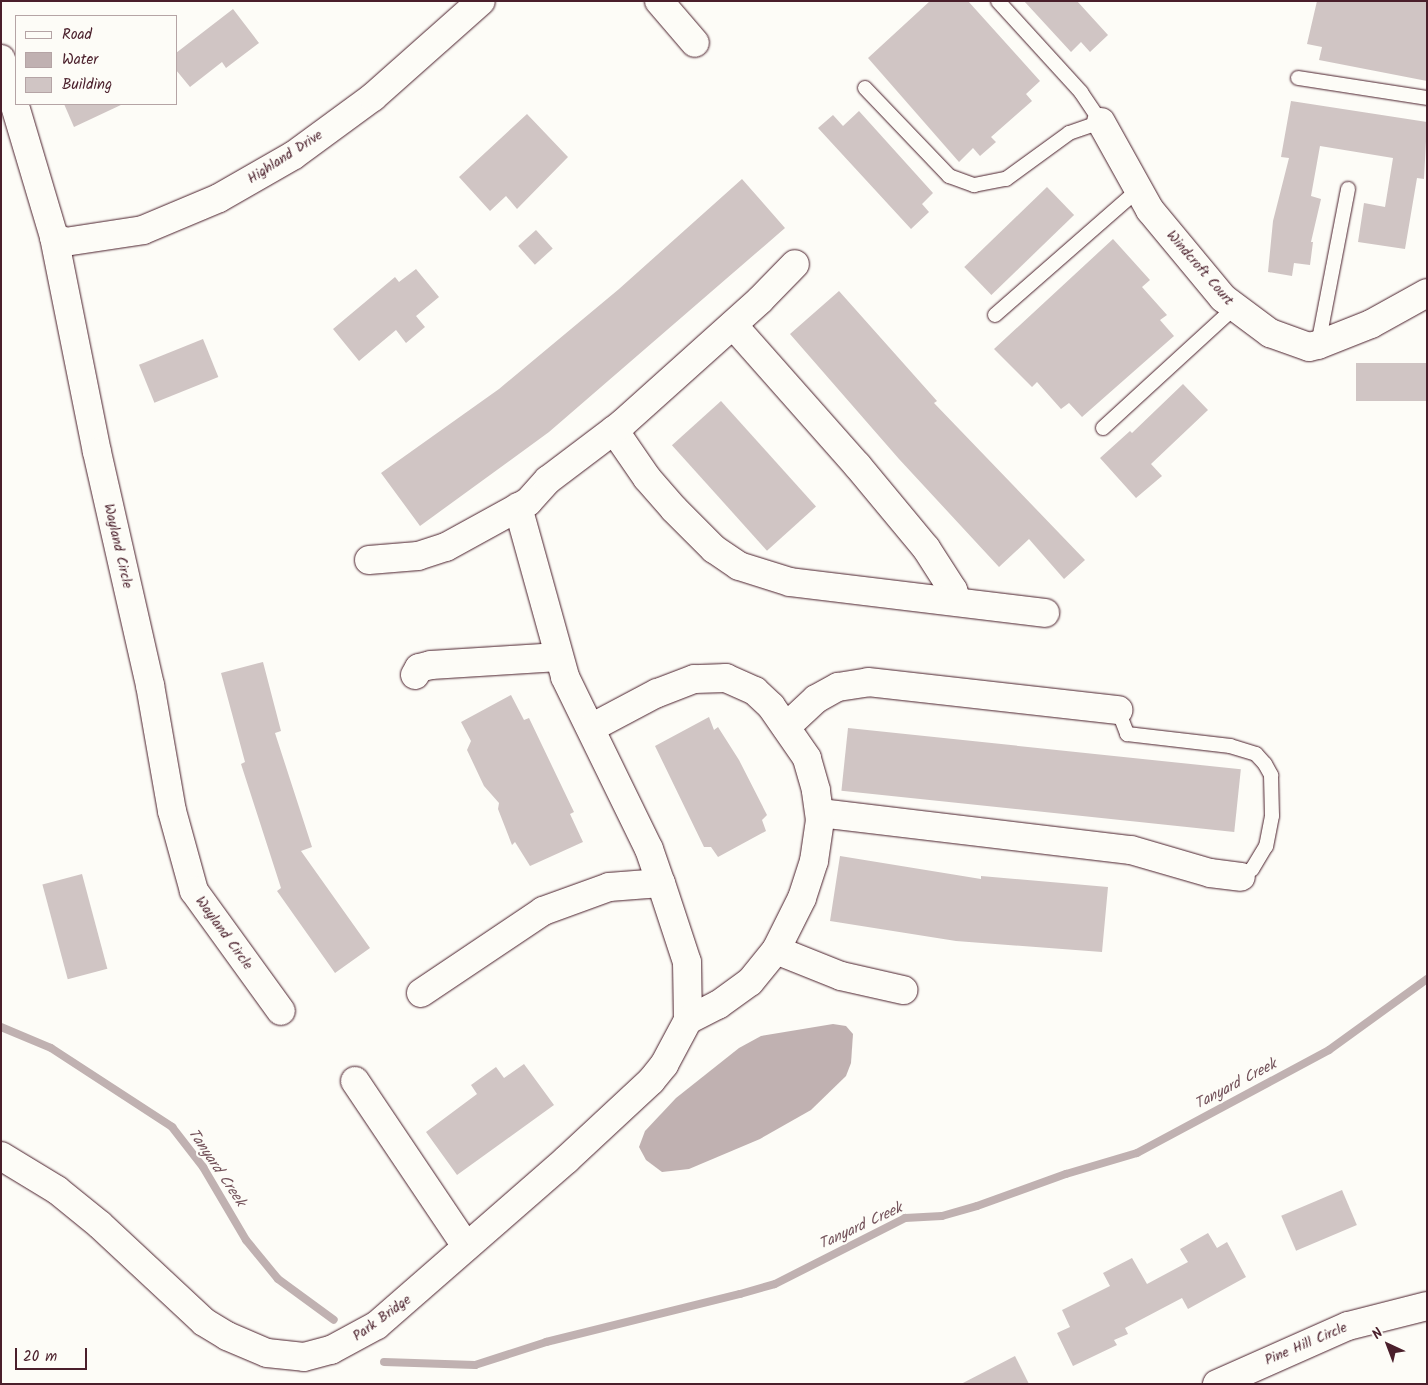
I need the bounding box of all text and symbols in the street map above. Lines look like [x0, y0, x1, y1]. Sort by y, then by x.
legend [15, 15, 178, 105]
text: Road [62, 23, 92, 47]
text: Water [62, 48, 98, 72]
text: Building [62, 73, 112, 97]
street label: Highland Drive [244, 127, 326, 187]
street label: Windcroft Court [1163, 227, 1237, 309]
street label: Wayland Circle [100, 502, 136, 590]
street label: Wayland Circle [192, 893, 256, 973]
water label: Tanyard Creek [1192, 1056, 1280, 1114]
water label: Tanyard Creek [183, 1126, 249, 1210]
water label: Tanyard Creek [816, 1200, 906, 1254]
street label: Park Bridge [350, 1291, 414, 1345]
street label: Pine Hill Circle [1262, 1319, 1350, 1369]
north arrow [1363, 1320, 1413, 1370]
text: N [1367, 1323, 1389, 1345]
scale bar [18, 1338, 90, 1370]
text: 20 m [23, 1345, 57, 1369]

